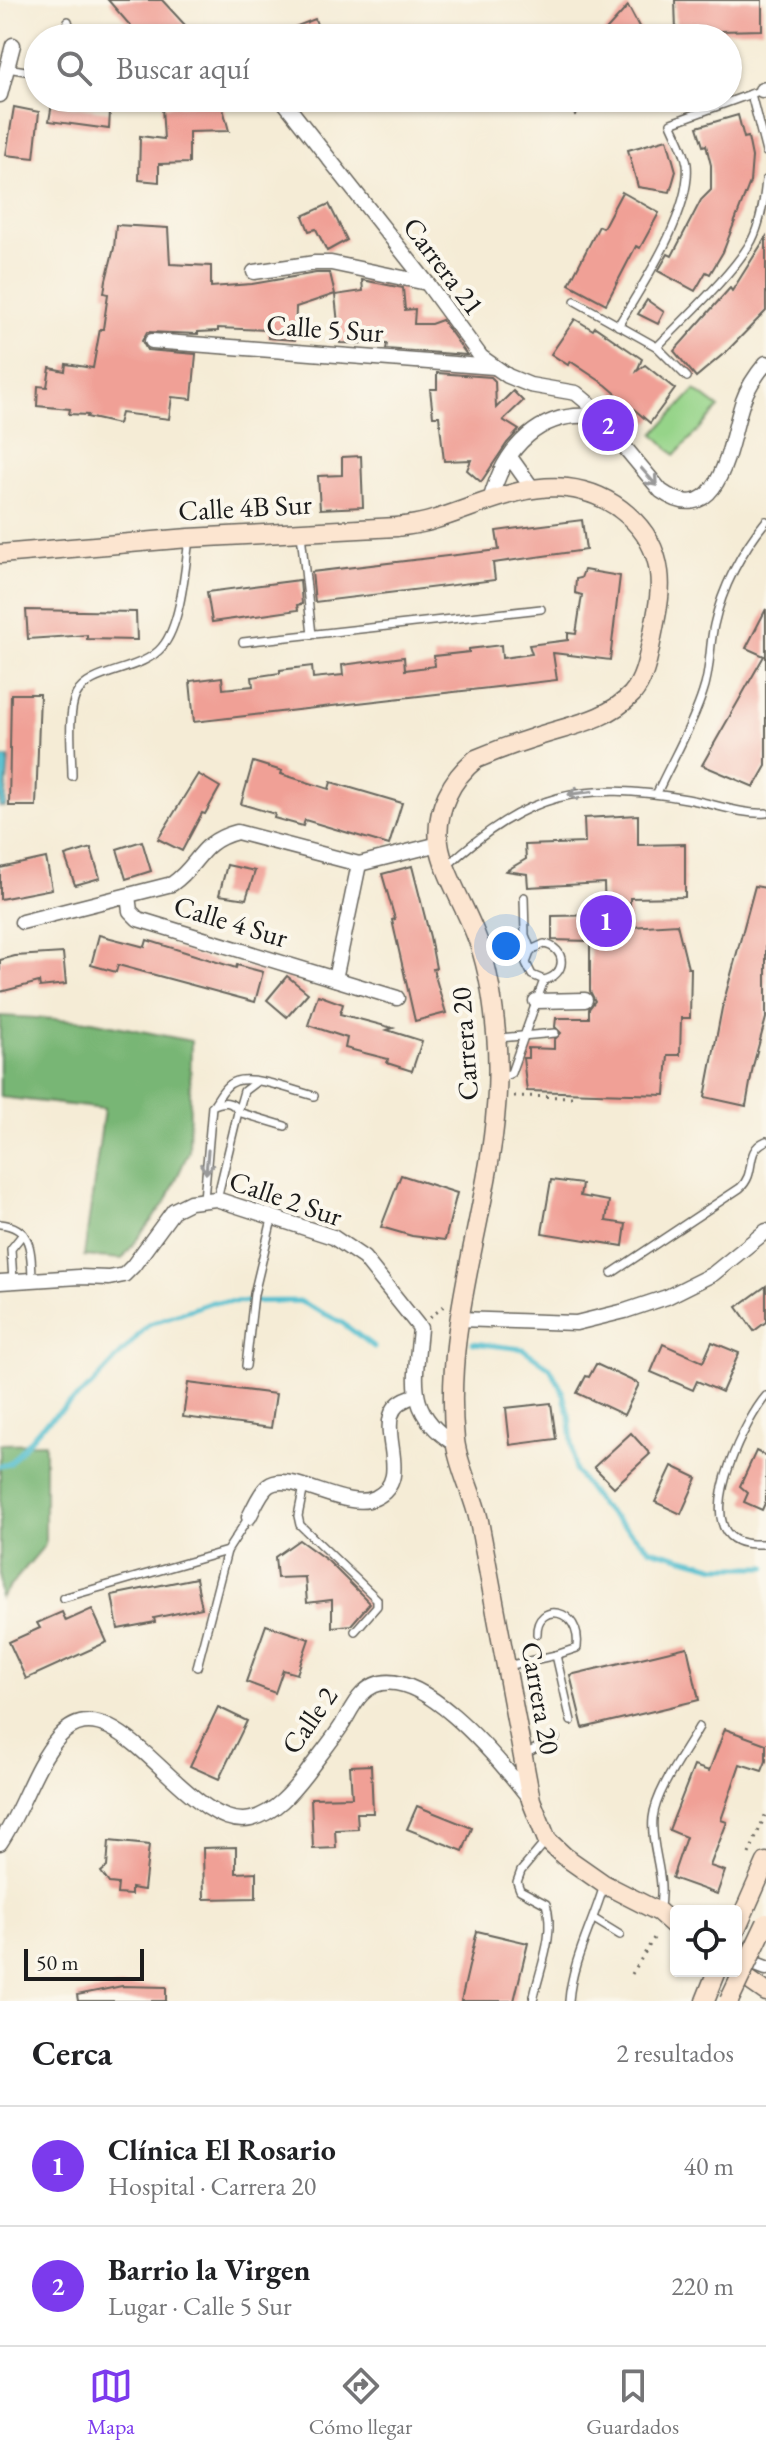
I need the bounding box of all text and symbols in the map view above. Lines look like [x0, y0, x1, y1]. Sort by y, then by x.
search box [24, 24, 742, 112]
icon: search [52, 46, 96, 90]
text: Buscar aquí [116, 49, 250, 88]
street label: Carrera 21 [395, 210, 493, 322]
street label: Calle 5 Sur [265, 306, 385, 350]
pin: 2 [582, 395, 634, 455]
one-way arrow [640, 466, 658, 487]
street label: Calle 4B Sur [177, 485, 313, 528]
one-way arrow [567, 786, 593, 801]
street label: Calle 4 Sur [170, 887, 293, 956]
pin: 1 [580, 891, 632, 951]
your location [486, 926, 526, 966]
street label: Carrera 20 [442, 986, 486, 1102]
one-way arrow [200, 1148, 215, 1175]
street label: Calle 2 Sur [225, 1162, 348, 1234]
street label: Carrera 20 [513, 1639, 569, 1757]
street label: Calle 2 [273, 1679, 345, 1761]
map controls [670, 1905, 742, 1977]
button: locate [670, 1905, 742, 1977]
scale bar [24, 1945, 144, 1981]
text: 50 m [36, 1948, 79, 1977]
text: Cerca [32, 2031, 112, 2075]
text: 2 resultados [616, 2036, 734, 2070]
text: Clínica El Rosario [108, 2130, 336, 2169]
text: 1 [51, 2149, 65, 2183]
text: 40 m [684, 2149, 734, 2183]
text: Hospital · Carrera 20 [108, 2169, 316, 2203]
text: Barrio la Virgen [108, 2250, 310, 2289]
text: 2 [51, 2269, 65, 2303]
text: 220 m [671, 2269, 734, 2303]
text: Lugar · Calle 5 Sur [108, 2289, 292, 2323]
tab: Mapa [87, 2364, 135, 2441]
tab: Cómo llegar [309, 2364, 412, 2441]
tab: Guardados [586, 2364, 679, 2441]

